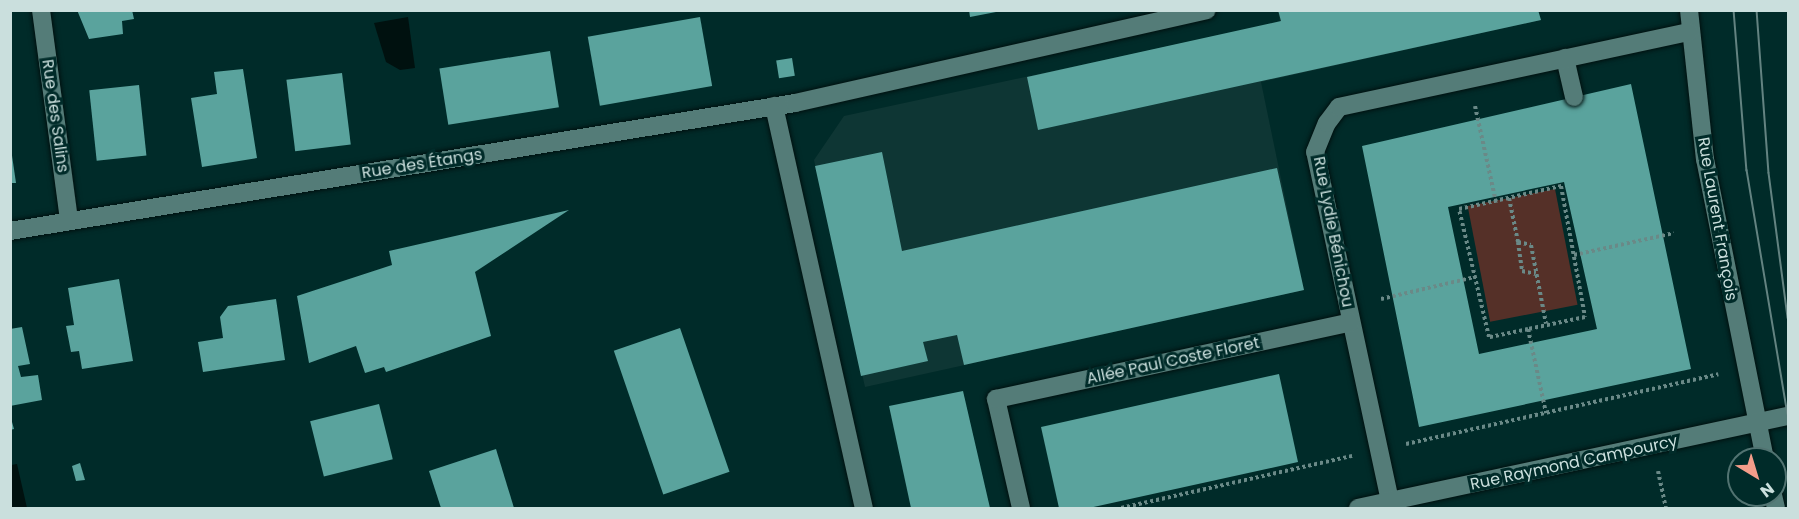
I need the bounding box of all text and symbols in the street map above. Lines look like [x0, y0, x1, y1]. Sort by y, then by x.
street label: Rue des Salins [38, 58, 72, 174]
street label: Rue Laurent François [1693, 136, 1741, 302]
street label: Rue des Étangs [360, 145, 484, 183]
street label: Rue Lydie Bénichou [1309, 155, 1357, 309]
street label: Allée Paul Coste Floret [1085, 333, 1261, 389]
street label: Rue Raymond Campourcy [1469, 432, 1679, 494]
north arrow [1727, 447, 1787, 507]
text: N [1755, 477, 1779, 503]

